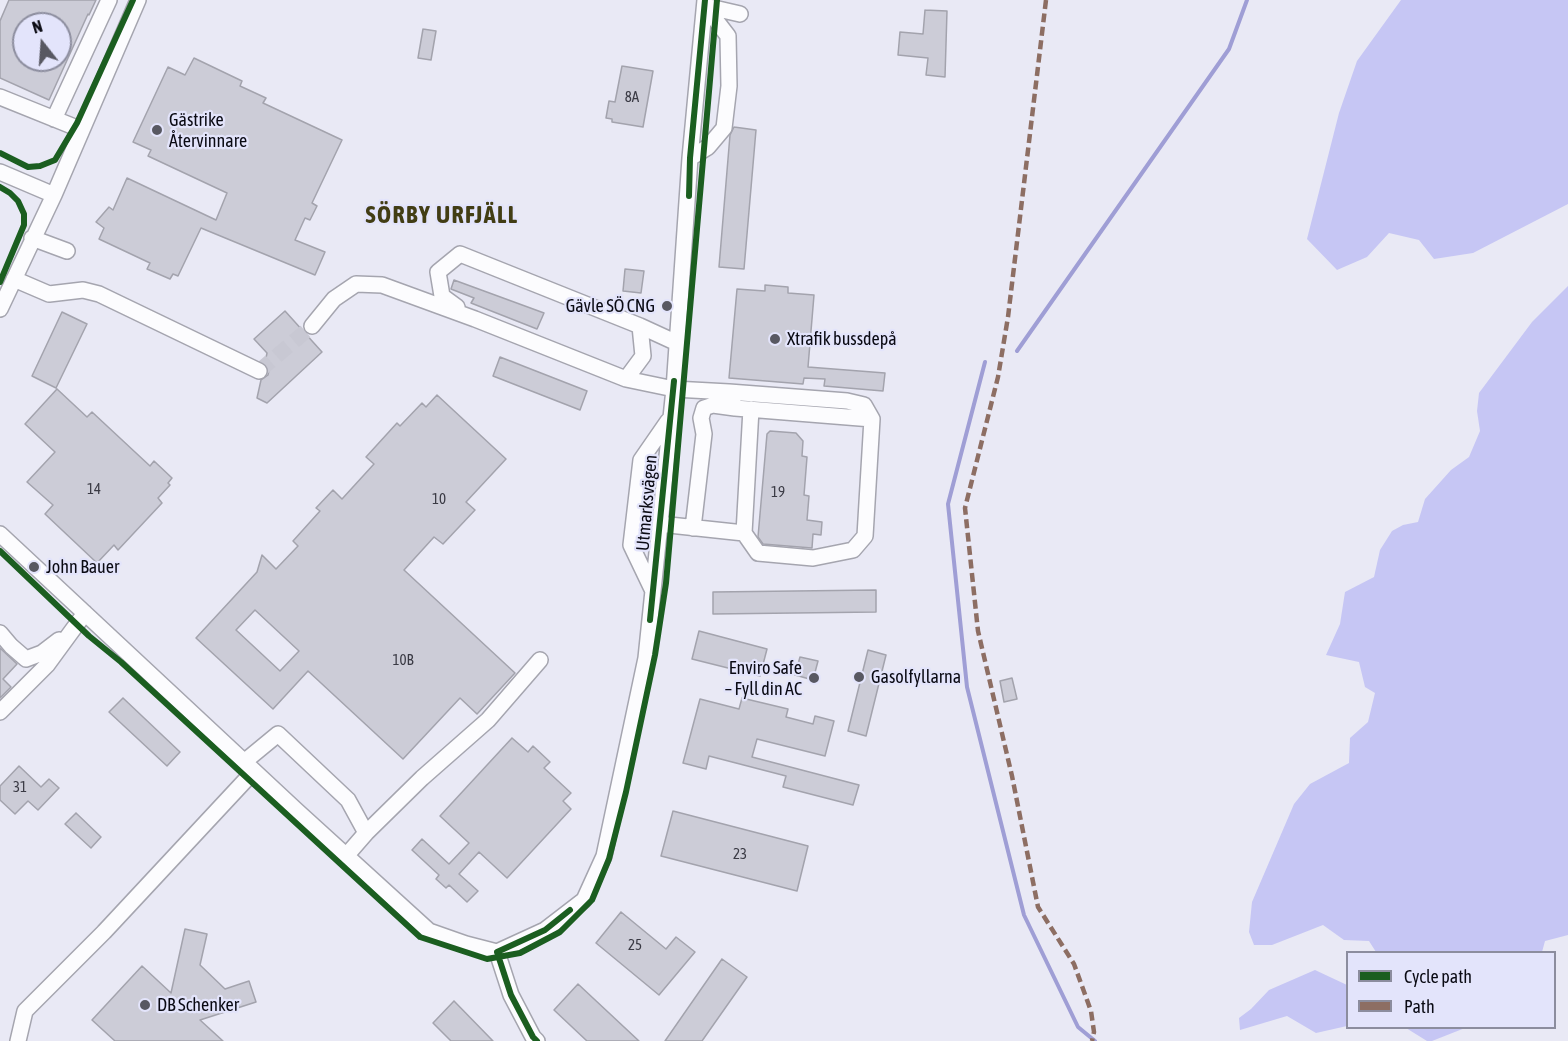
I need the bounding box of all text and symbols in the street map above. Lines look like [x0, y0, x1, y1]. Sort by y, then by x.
north arrow [12, 12, 72, 72]
text: N [30, 17, 44, 37]
house number: 8A [625, 88, 639, 106]
place label: Gästrike Återvinnare [169, 109, 247, 152]
marker: Gästrike Återvinnare [150, 123, 164, 137]
district label: SÖRBY URFJÄLL [365, 201, 519, 229]
place label: Gävle SÖ CNG [566, 295, 655, 317]
marker: Gävle SÖ CNG [660, 299, 674, 313]
place label: Xtrafik bussdepå [787, 328, 897, 350]
marker: Xtrafik bussdepå [768, 332, 782, 346]
street label: Utmarksvägen [632, 454, 662, 552]
house number: 14 [87, 480, 101, 498]
house number: 19 [771, 483, 785, 501]
house number: 10 [432, 490, 446, 508]
place label: John Bauer [46, 556, 119, 578]
marker: John Bauer [27, 560, 41, 574]
house number: 10B [392, 651, 414, 669]
place label: Enviro Safe – Fyll din AC [725, 657, 802, 700]
place label: Gasolfyllarna [871, 666, 961, 688]
marker: Gasolfyllarna [852, 670, 866, 684]
marker: Enviro Safe – Fyll din AC [807, 671, 821, 685]
house number: 31 [13, 778, 27, 796]
house number: 23 [733, 845, 747, 863]
house number: 25 [628, 936, 642, 954]
legend [1346, 951, 1556, 1029]
text: Cycle path [1404, 966, 1472, 987]
place label: DB Schenker [157, 994, 239, 1016]
text: Path [1404, 996, 1435, 1017]
marker: DB Schenker [138, 998, 152, 1012]

